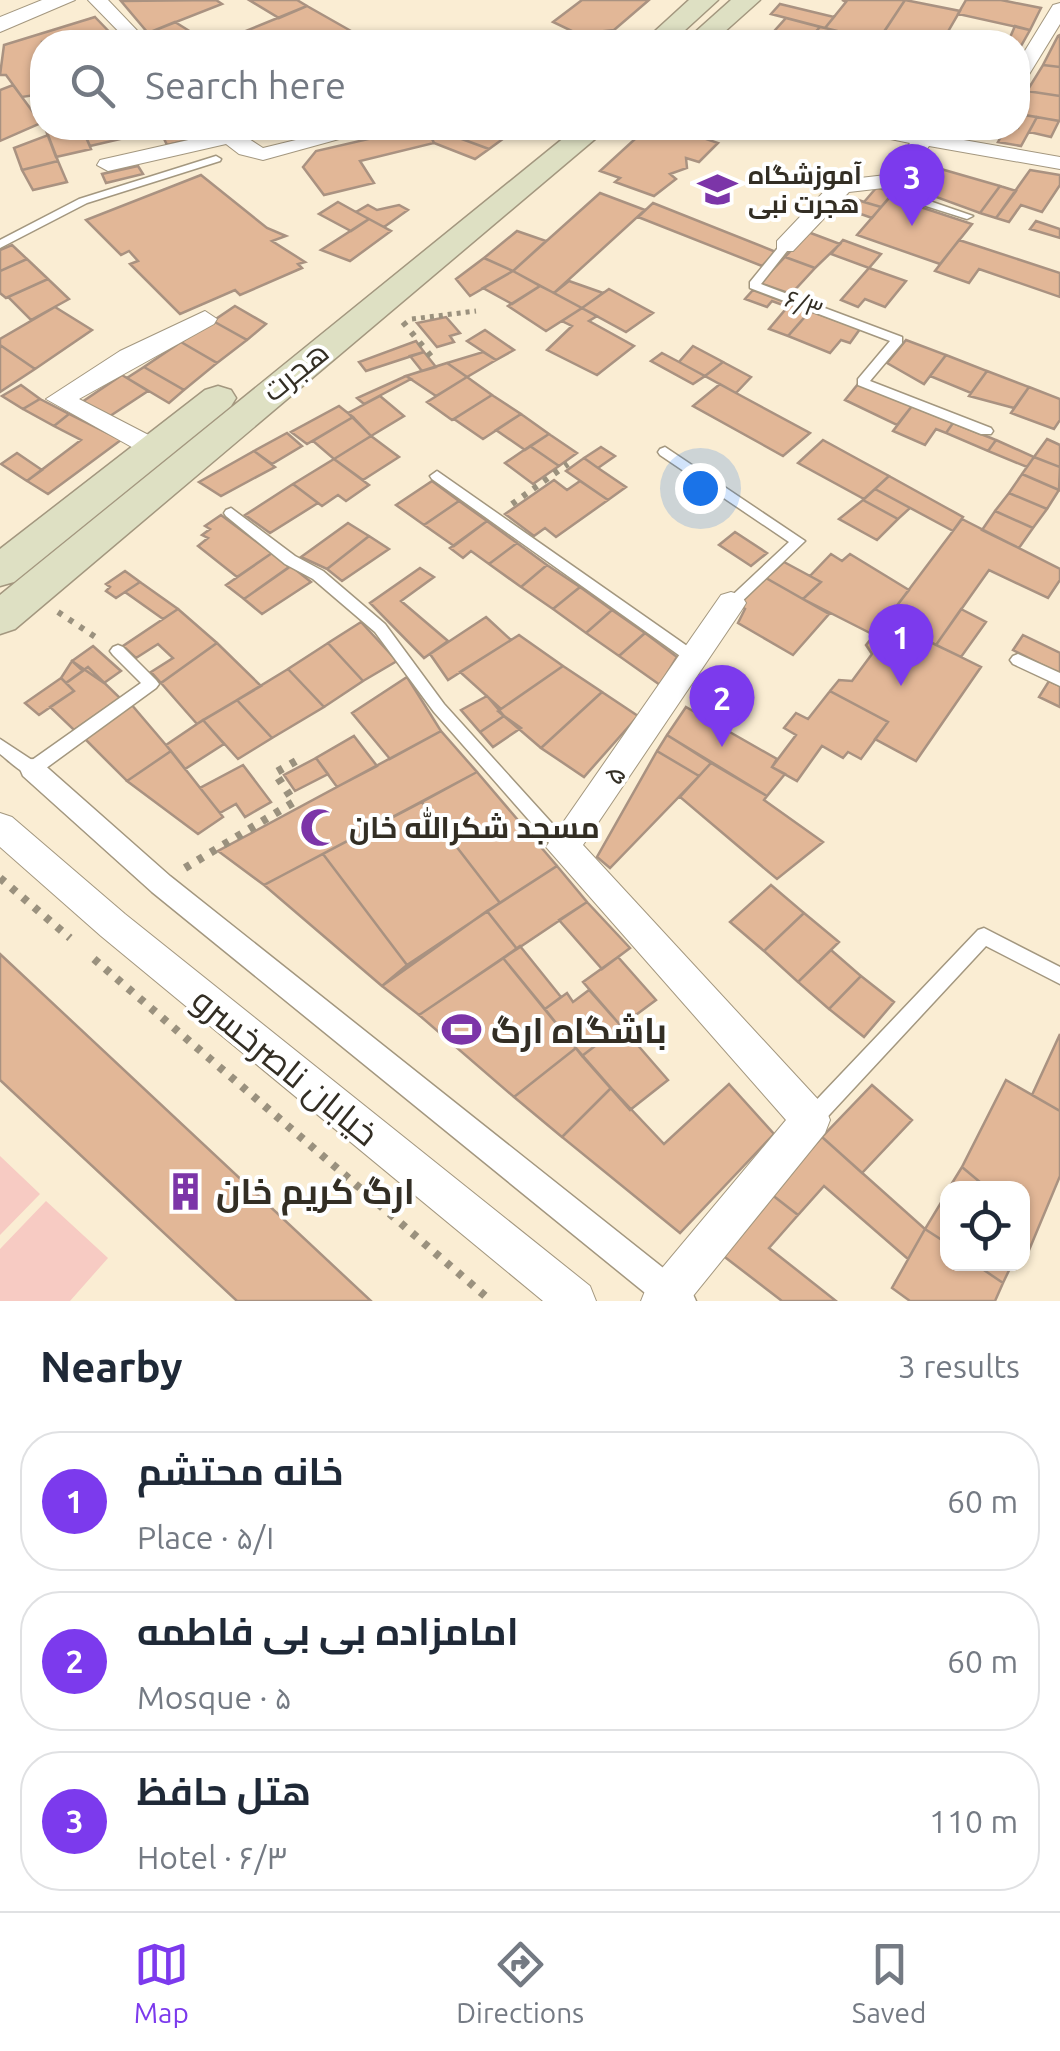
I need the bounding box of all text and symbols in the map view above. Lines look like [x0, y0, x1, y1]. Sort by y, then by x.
search box [30, 30, 1030, 140]
icon: search [65, 58, 120, 113]
text: Search here [145, 64, 346, 106]
pin: 3 [880, 144, 944, 226]
place label: آموزشگاه هجرت نبی [748, 161, 862, 219]
school or university icon: آموزشگاه هجرت نبی [697, 168, 739, 210]
street label: ۶/۳ [781, 284, 827, 324]
street label: هجرت [255, 334, 335, 408]
your location [675, 463, 726, 514]
pin: 1 [868, 604, 934, 686]
pin: 2 [690, 664, 754, 747]
street label: ۵ [595, 758, 633, 790]
mosque icon: مسجد شکرالله خان [298, 806, 340, 848]
place label: مسجد شکرالله خان [349, 807, 600, 846]
street label: خیابان ناصرخسرو [184, 979, 387, 1155]
sports icon: باشگاه ارگ [440, 1009, 482, 1051]
place label: باشگاه ارگ [491, 1010, 667, 1052]
building icon: ارگ کریم خان [165, 1170, 207, 1212]
place label: ارگ کریم خان [216, 1171, 415, 1216]
map controls [940, 1181, 1030, 1271]
button: locate [940, 1181, 1030, 1271]
text: Nearby [40, 1343, 183, 1390]
text: 3 results [898, 1348, 1020, 1384]
text: خانه محتشم [137, 1450, 343, 1492]
text: 1 [65, 1483, 84, 1519]
text: 60 m [947, 1483, 1018, 1519]
text: Place · ۵/۱ [137, 1519, 275, 1555]
text: امامزاده بی بی فاطمه [137, 1610, 519, 1652]
text: 2 [65, 1643, 84, 1679]
text: 60 m [947, 1643, 1018, 1679]
text: Mosque · ۵ [137, 1679, 292, 1715]
text: هتل حافظ [137, 1770, 311, 1812]
text: 3 [65, 1803, 84, 1839]
text: 110 m [929, 1803, 1018, 1839]
text: Hotel · ۶/۳ [137, 1839, 288, 1875]
tab: Map [134, 1937, 189, 2028]
tab: Directions [456, 1937, 584, 2028]
tab: Saved [852, 1937, 926, 2028]

